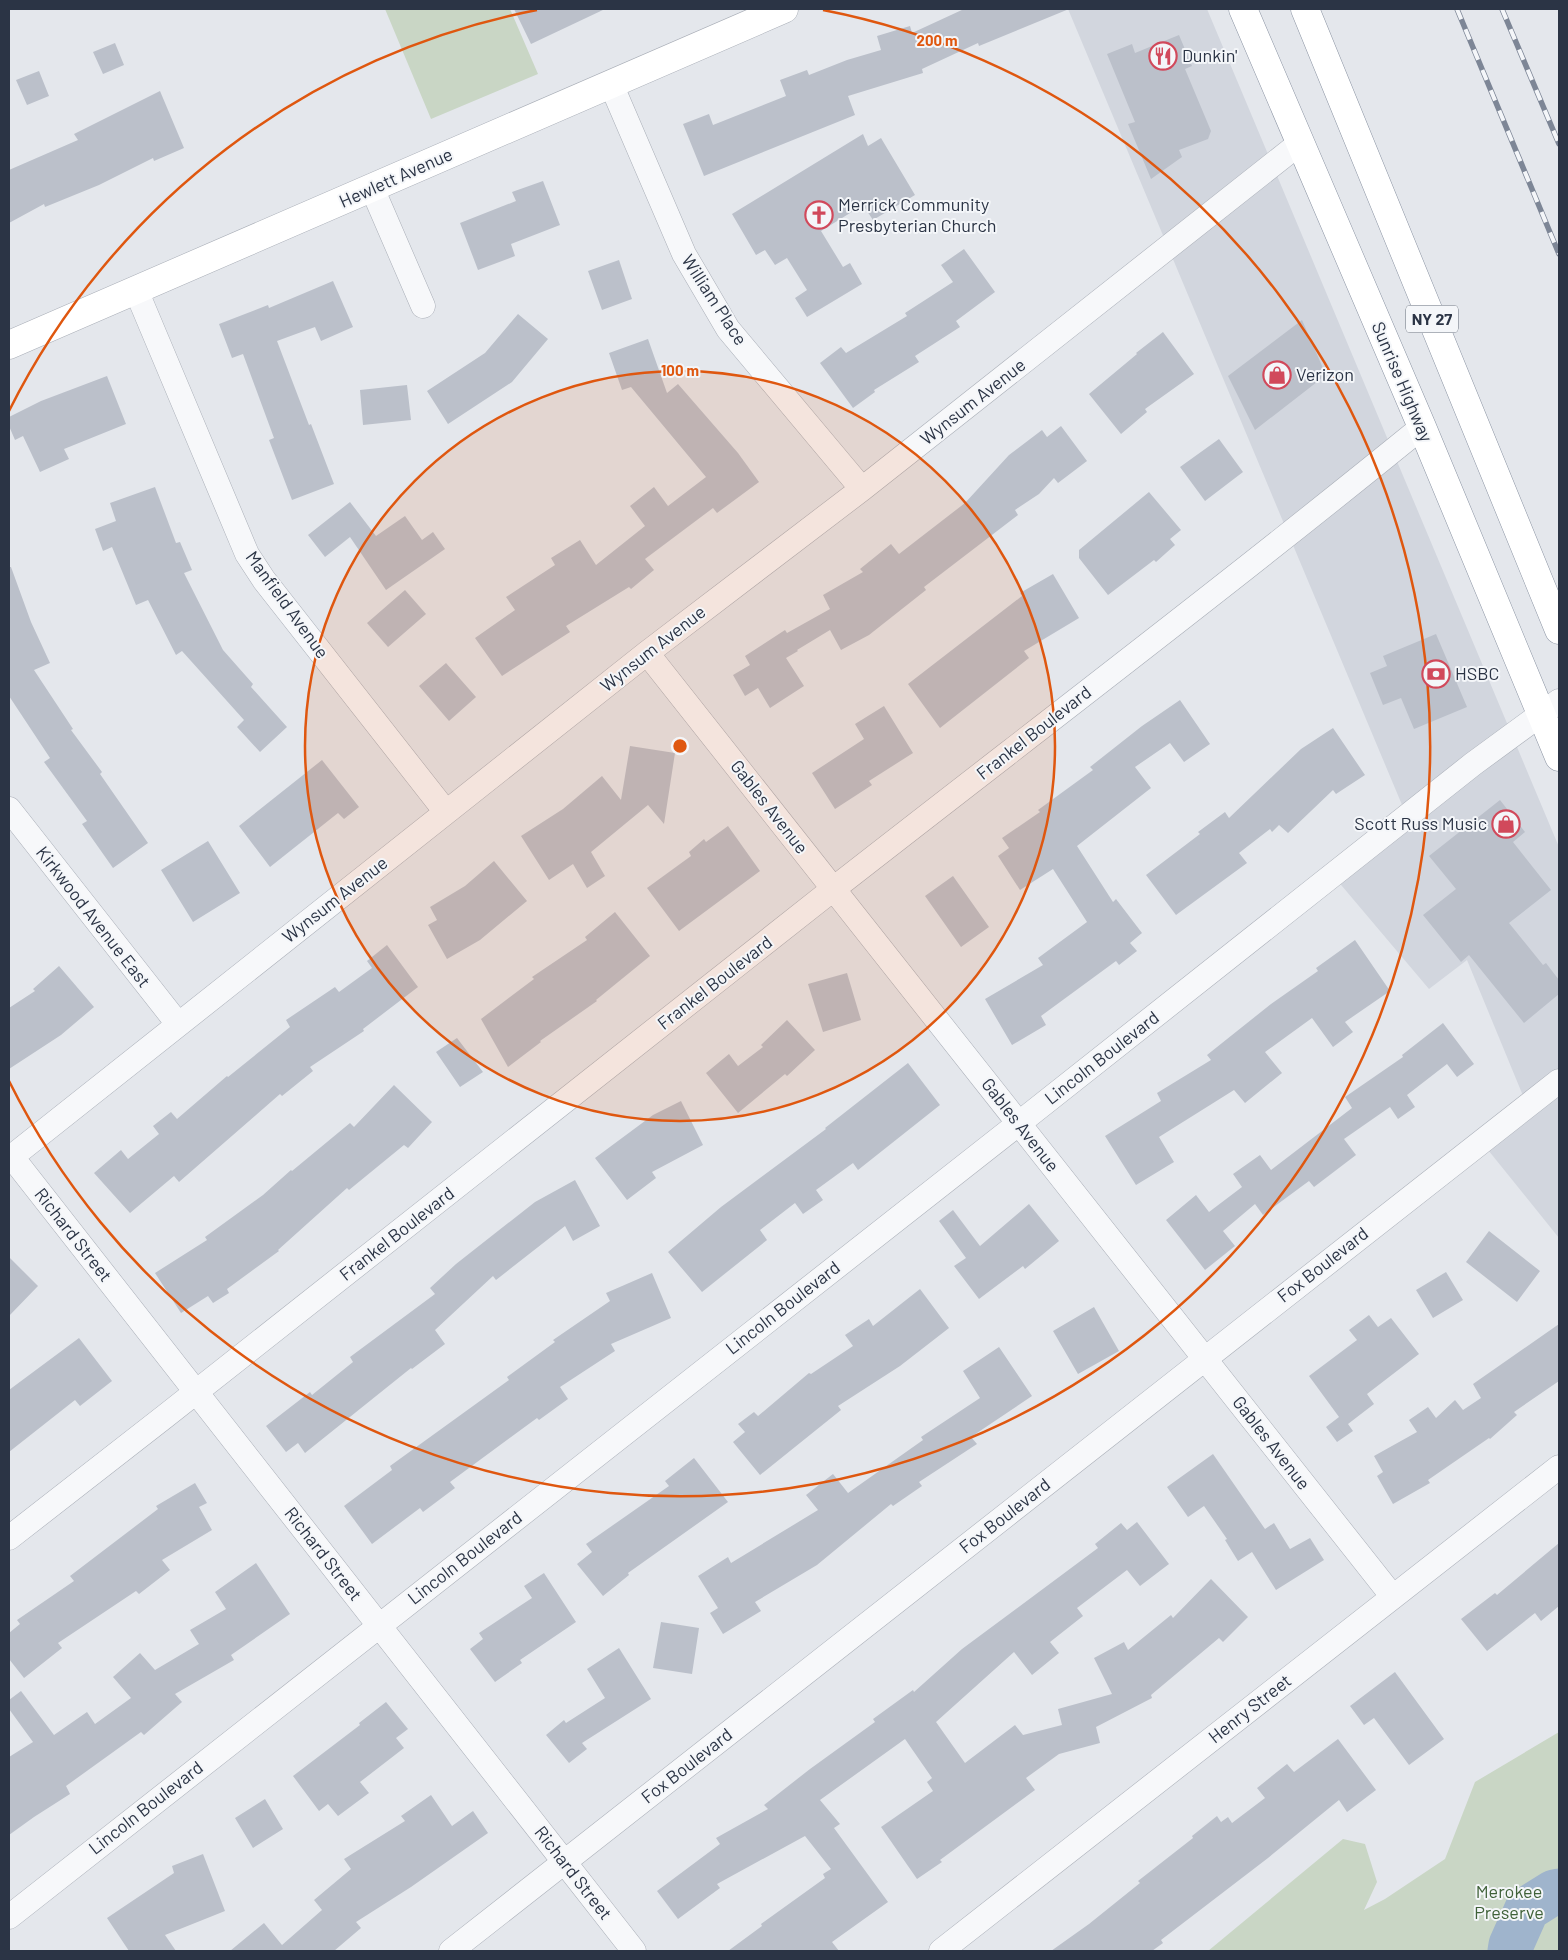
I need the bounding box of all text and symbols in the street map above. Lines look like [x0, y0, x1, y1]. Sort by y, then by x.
text: 200 m [916, 31, 958, 49]
restaurant icon: Dunkin' [1148, 41, 1178, 71]
place label: Dunkin' [1182, 44, 1237, 66]
street label: Hewlett Avenue [336, 142, 456, 212]
place label: Merrick Community Presbyterian Church [838, 193, 997, 236]
church icon: Merrick Community Presbyterian Church [804, 200, 834, 230]
street label: William Place [677, 250, 752, 349]
road number: NY 27 [1406, 306, 1458, 332]
street label: Sunrise Highway [1368, 318, 1438, 445]
street label: Wynsum Avenue [915, 353, 1029, 449]
shop icon: Verizon [1262, 360, 1292, 390]
text: 100 m [661, 361, 699, 379]
place label: Verizon [1296, 363, 1354, 385]
street label: Manfield Avenue [242, 547, 334, 662]
street label: Wynsum Avenue [595, 600, 709, 696]
bank icon: HSBC [1421, 659, 1451, 689]
place label: HSBC [1455, 662, 1499, 684]
street label: Frankel Boulevard [972, 681, 1095, 784]
centre of rings [671, 737, 689, 755]
street label: Gables Avenue [726, 755, 813, 858]
shop icon: Scott Russ Music [1491, 809, 1521, 839]
place label: Scott Russ Music [1354, 812, 1487, 834]
street label: Kirkwood Avenue East [32, 841, 156, 991]
street label: Wynsum Avenue [277, 851, 391, 947]
street label: Frankel Boulevard [653, 931, 776, 1034]
street label: Lincoln Boulevard [1040, 1006, 1163, 1109]
street label: Gables Avenue [977, 1073, 1064, 1176]
street label: Frankel Boulevard [335, 1182, 458, 1285]
street label: Richard Street [30, 1183, 117, 1286]
street label: Fox Boulevard [1273, 1222, 1372, 1307]
street label: Lincoln Boulevard [721, 1256, 844, 1359]
street label: Gables Avenue [1228, 1391, 1315, 1494]
street label: Fox Boulevard [955, 1473, 1054, 1558]
street label: Richard Street [280, 1502, 367, 1605]
street label: Lincoln Boulevard [403, 1506, 526, 1609]
street label: Henry Street [1204, 1669, 1295, 1747]
street label: Fox Boulevard [637, 1723, 736, 1808]
street label: Lincoln Boulevard [84, 1756, 207, 1859]
street label: Richard Street [530, 1821, 617, 1924]
park label: Merokee Preserve [1474, 1880, 1544, 1923]

